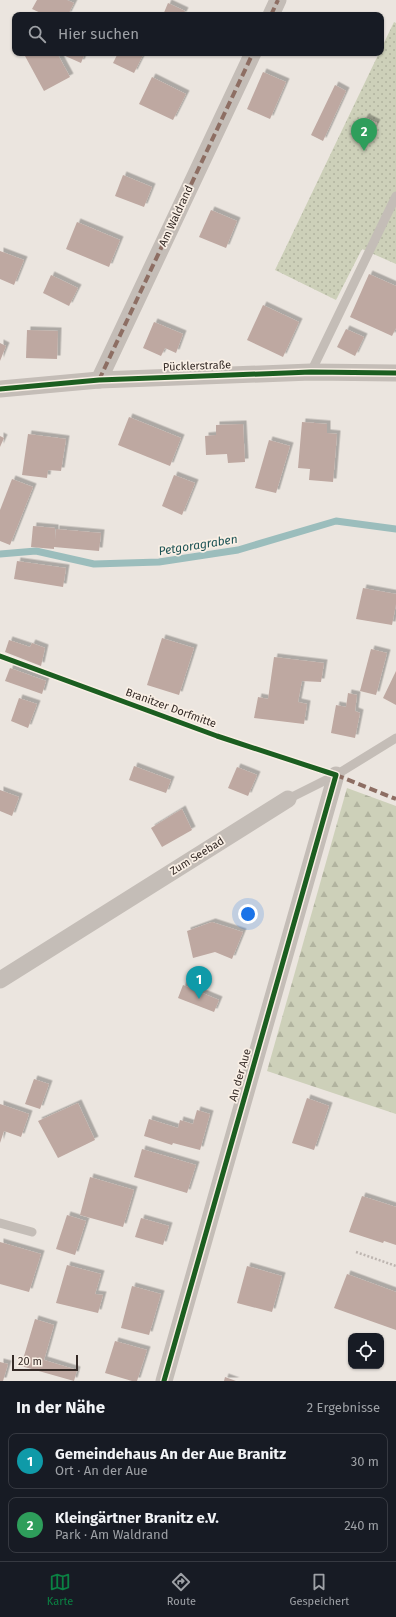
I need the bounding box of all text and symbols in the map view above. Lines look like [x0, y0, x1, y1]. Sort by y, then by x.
search box [12, 12, 384, 56]
icon: search [26, 23, 48, 45]
text: Hier suchen [58, 25, 139, 43]
pin: 2 [351, 118, 377, 151]
street label: Am Waldrand [156, 183, 196, 249]
street label: Pücklerstraße [163, 358, 231, 374]
water label: Petgoragraben [157, 532, 239, 558]
street label: Branitzer Dorfmitte [124, 686, 218, 730]
street label: Zum Seebad [168, 834, 226, 878]
your location [238, 904, 258, 924]
pin: 1 [186, 966, 212, 999]
street label: An der Aue [226, 1047, 254, 1103]
map controls [348, 1333, 384, 1369]
button: locate [348, 1333, 384, 1369]
scale bar [12, 1353, 78, 1372]
text: 20 m [18, 1355, 42, 1368]
text: In der Nähe [16, 1397, 105, 1418]
text: 2 Ergebnisse [307, 1400, 380, 1415]
text: Gemeindehaus An der Aue Branitz [55, 1445, 286, 1463]
text: 1 [27, 1454, 33, 1469]
text: 30 m [351, 1454, 379, 1469]
text: Ort · An der Aue [55, 1463, 148, 1478]
text: Kleingärtner Branitz e.V. [55, 1509, 219, 1527]
text: 2 [27, 1518, 33, 1533]
text: 240 m [344, 1518, 379, 1533]
text: Park · Am Waldrand [55, 1527, 168, 1542]
tab: Karte [47, 1571, 73, 1608]
tab: Route [167, 1571, 196, 1608]
tab: Gespeichert [290, 1571, 349, 1608]

